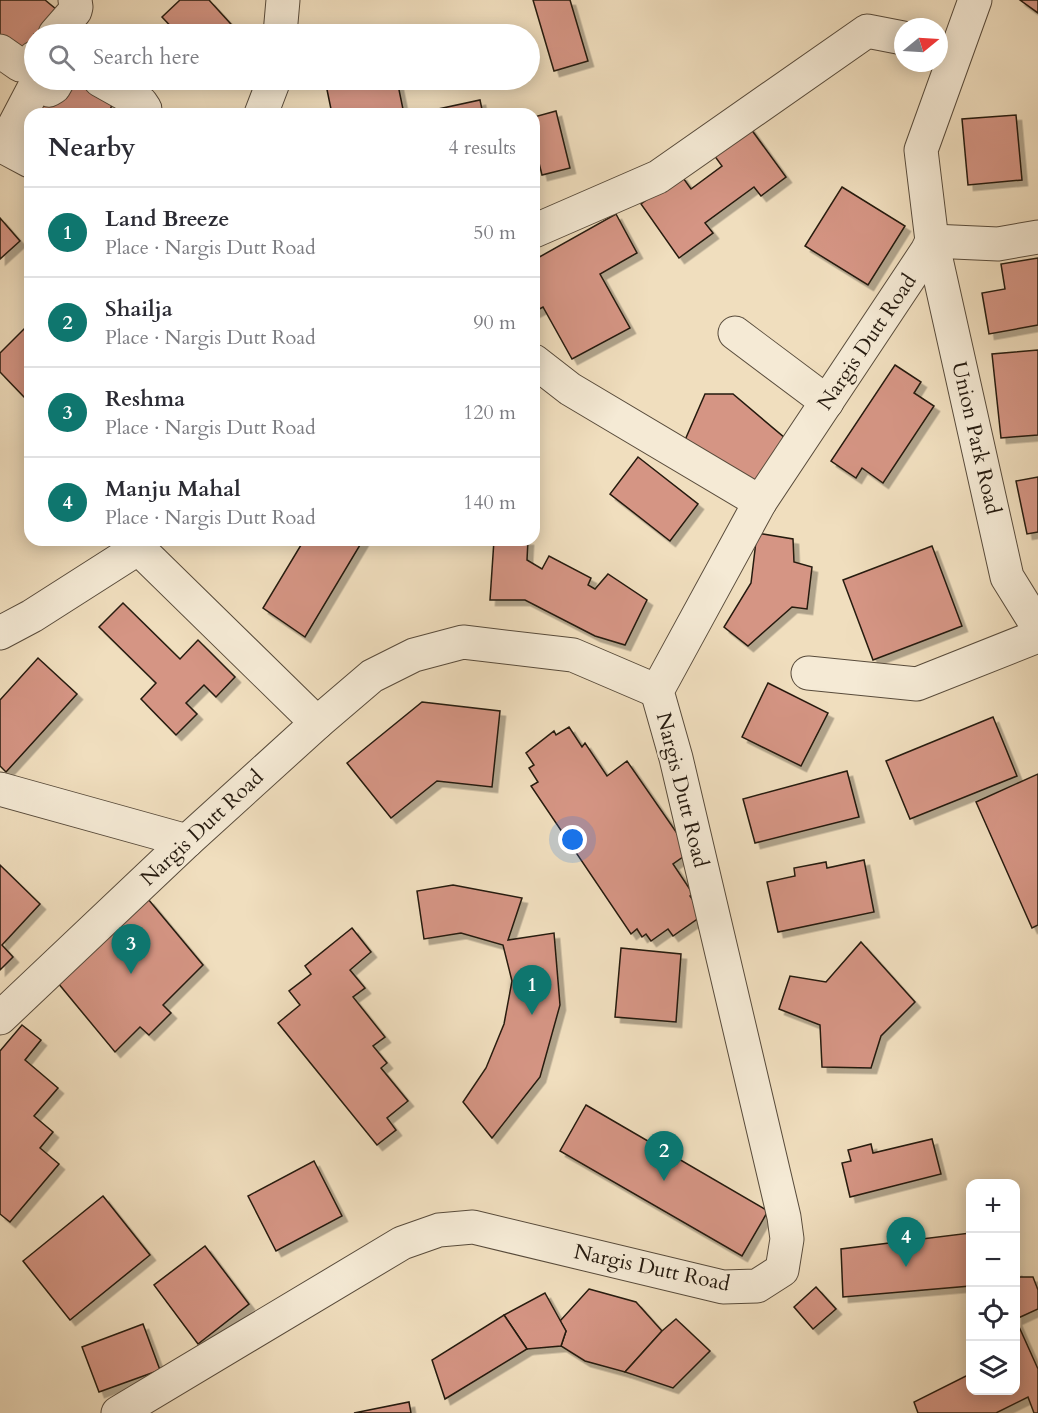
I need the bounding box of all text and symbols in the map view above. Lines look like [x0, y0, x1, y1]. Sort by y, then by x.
north arrow [894, 18, 948, 72]
search box [24, 24, 540, 90]
icon: search [45, 41, 78, 74]
text: Search here [93, 42, 200, 72]
text: Nearby [48, 130, 136, 165]
text: 4 results [448, 134, 516, 161]
text: Land Breeze [105, 204, 229, 234]
text: 1 [62, 219, 73, 246]
text: 50 m [473, 219, 516, 246]
text: Place · Nargis Dutt Road [105, 234, 316, 261]
street label: Nargis Dutt Road [811, 268, 923, 416]
text: Shailja [105, 294, 173, 324]
text: 2 [62, 309, 73, 336]
text: 90 m [473, 309, 516, 336]
text: Place · Nargis Dutt Road [105, 324, 316, 351]
street label: Union Park Road [944, 359, 1008, 517]
text: Reshma [105, 384, 185, 414]
text: 3 [62, 399, 73, 426]
text: 120 m [463, 399, 516, 426]
text: Place · Nargis Dutt Road [105, 414, 316, 441]
text: Manju Mahal [105, 474, 241, 504]
text: 4 [62, 489, 73, 516]
text: 140 m [463, 489, 516, 516]
text: Place · Nargis Dutt Road [105, 504, 316, 531]
street label: Nargis Dutt Road [649, 710, 715, 870]
street label: Nargis Dutt Road [134, 763, 270, 893]
your location [558, 825, 587, 854]
pin: 3 [112, 924, 150, 974]
pin: 1 [512, 966, 552, 1015]
pin: 2 [644, 1132, 684, 1181]
map controls [966, 1179, 1020, 1395]
button: + [966, 1179, 1020, 1233]
pin: 4 [886, 1218, 926, 1267]
button: − [966, 1233, 1020, 1287]
street label: Nargis Dutt Road [571, 1237, 733, 1299]
button: locate [966, 1287, 1020, 1341]
button: layers [966, 1341, 1020, 1395]

